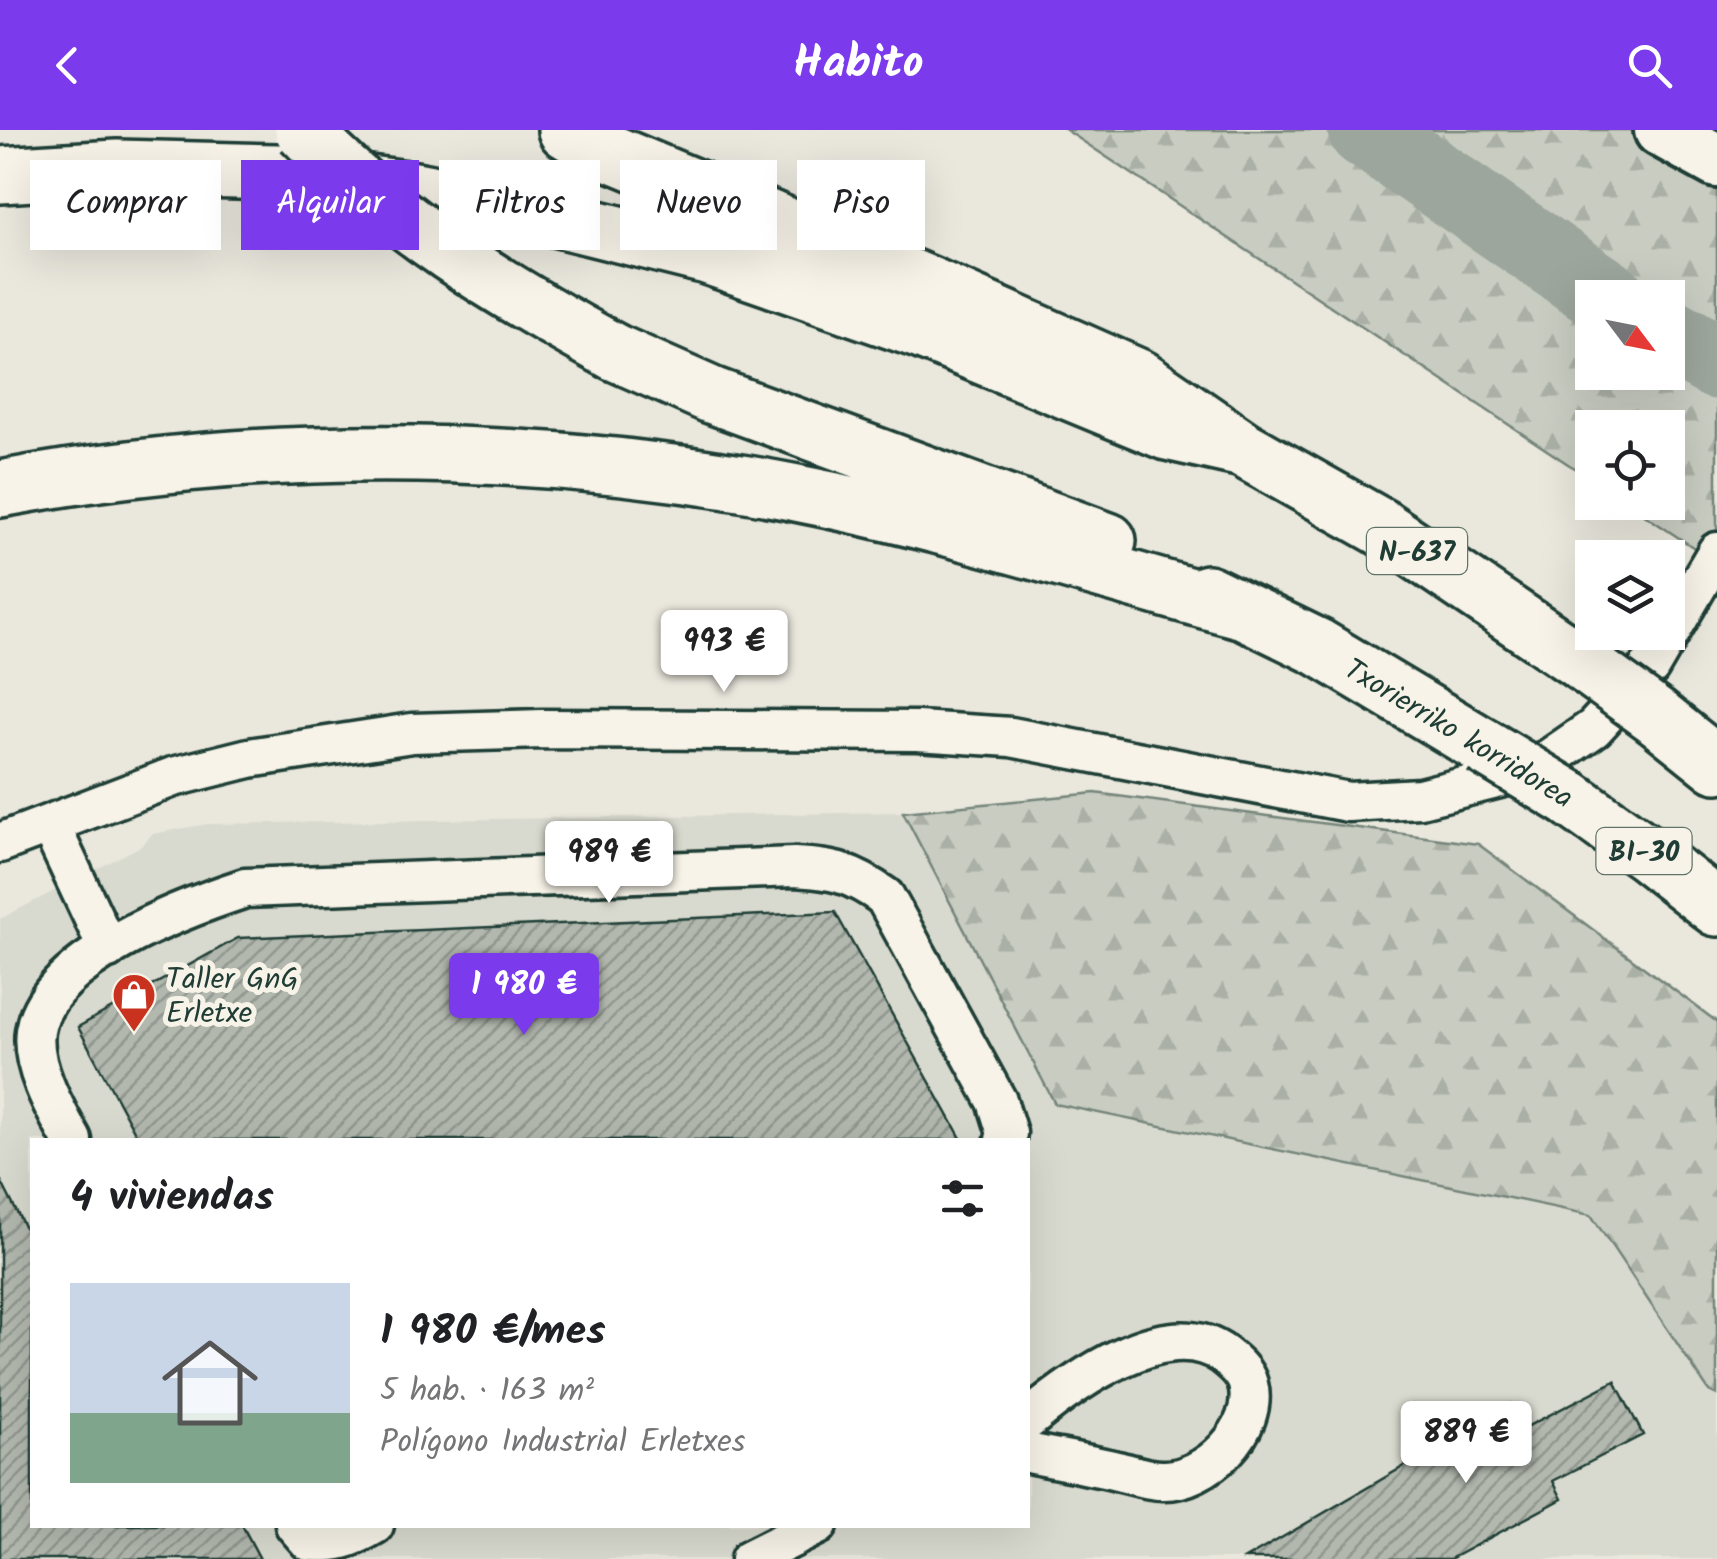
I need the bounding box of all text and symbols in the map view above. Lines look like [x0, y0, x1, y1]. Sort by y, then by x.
text: Habito [793, 29, 924, 101]
icon: back [40, 38, 95, 93]
icon: search [1622, 38, 1677, 93]
chip: Comprar [30, 160, 221, 250]
chip: Alquilar [241, 160, 419, 250]
chip: Filtros [439, 160, 600, 250]
chip: Nuevo [620, 160, 777, 250]
chip: Piso [797, 160, 925, 250]
north arrow [1575, 280, 1685, 390]
map controls [1575, 280, 1685, 650]
button: locate [1575, 410, 1685, 520]
road number: N-637 [1367, 528, 1467, 574]
button: layers [1575, 540, 1685, 650]
pin: 993 € [654, 610, 794, 695]
text: 993 € [683, 617, 765, 668]
street label: Txorierriko korridorea [1334, 647, 1582, 822]
pin: 989 € [539, 821, 679, 906]
text: 989 € [567, 828, 651, 879]
road number: BI-30 [1596, 828, 1692, 874]
pin: 1 980 € [432, 953, 616, 1038]
place label: Taller GnG Erletxe [166, 956, 299, 1038]
text: 1 980 € [471, 960, 577, 1011]
shop icon: Taller GnG Erletxe [111, 972, 157, 1033]
text: 4 viviendas [70, 1165, 274, 1232]
icon: filters [935, 1171, 990, 1226]
text: 1 980 €/mes [380, 1299, 606, 1366]
icon: home [150, 1323, 270, 1443]
text: 5 hab. · 163 m² [380, 1366, 594, 1417]
pin: 889 € [1396, 1401, 1536, 1486]
text: 889 € [1423, 1408, 1509, 1459]
text: Polígono Industrial Erletxes [380, 1417, 745, 1468]

